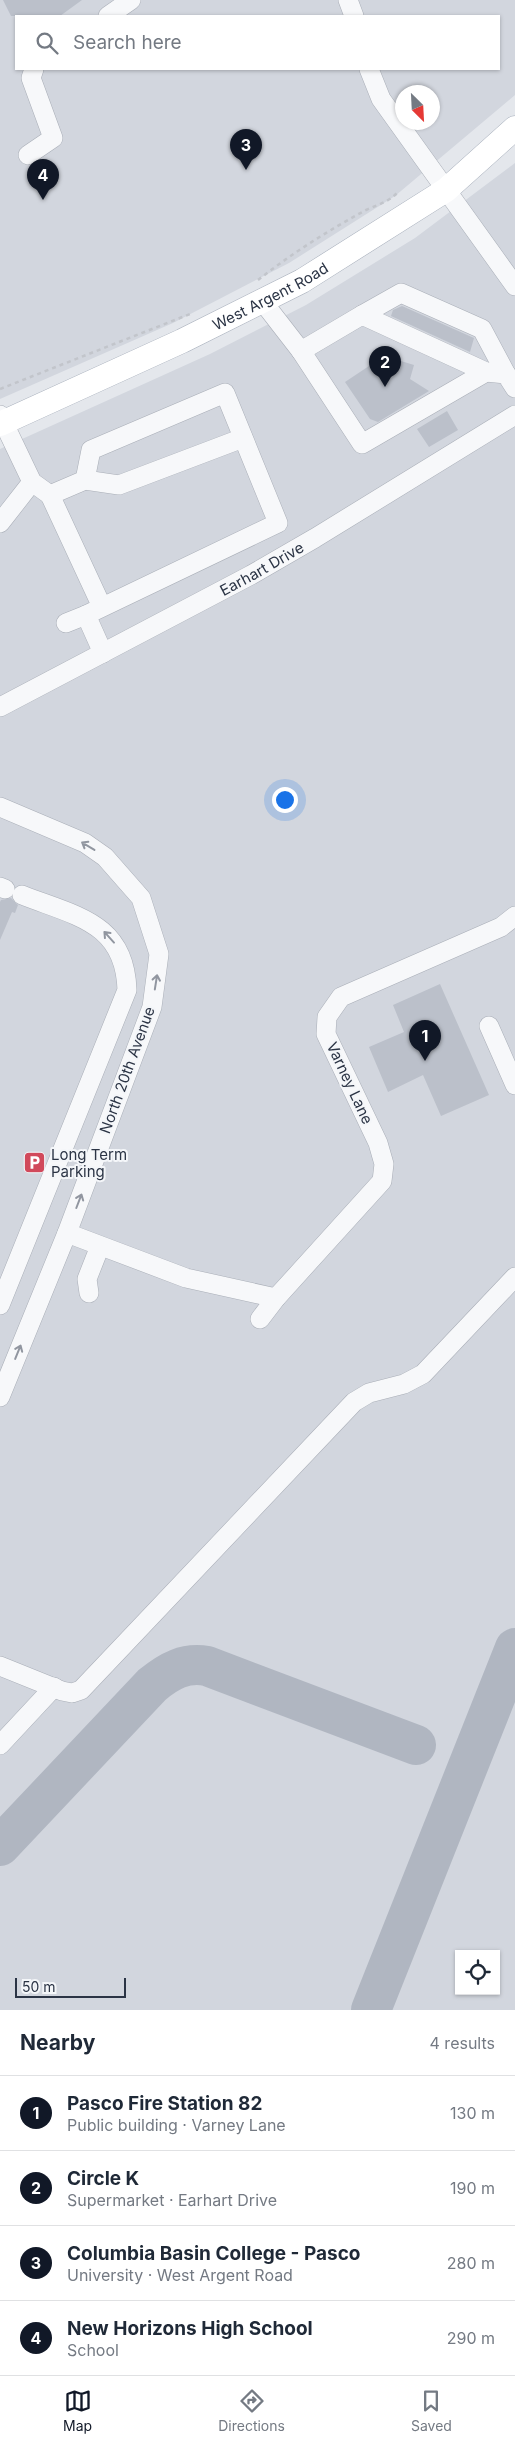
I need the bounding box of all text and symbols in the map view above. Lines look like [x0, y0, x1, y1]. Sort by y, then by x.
search box [15, 15, 500, 70]
icon: search [33, 29, 61, 57]
text: Search here [73, 31, 182, 54]
north arrow [395, 85, 440, 130]
pin: 3 [230, 129, 262, 170]
pin: 4 [27, 159, 59, 200]
street label: West Argent Road [209, 258, 331, 334]
pin: 2 [369, 346, 401, 387]
street label: Earhart Drive [216, 537, 307, 599]
your location [272, 787, 298, 813]
one-way arrow [81, 840, 95, 850]
one-way arrow [103, 931, 115, 944]
one-way arrow [152, 975, 162, 991]
street label: North 20th Avenue [95, 1004, 159, 1136]
pin: 1 [409, 1020, 441, 1061]
street label: Varney Lane [323, 1039, 377, 1127]
place label: Long Term Parking [51, 1145, 127, 1181]
parking icon: Long Term Parking [23, 1151, 47, 1175]
one-way arrow [75, 1194, 84, 1209]
one-way arrow [14, 1345, 24, 1360]
map controls [455, 1950, 500, 1995]
button: locate [455, 1950, 500, 1995]
scale bar [15, 1975, 126, 1998]
text: 50 m [22, 1978, 56, 1995]
text: Nearby [20, 2030, 95, 2055]
text: 4 results [430, 2033, 495, 2053]
text: Pasco Fire Station 82 [67, 2092, 262, 2115]
text: 1 [33, 2103, 39, 2123]
text: 130 m [450, 2103, 495, 2123]
text: Public building · Varney Lane [67, 2115, 286, 2135]
text: Circle K [67, 2167, 139, 2190]
text: 2 [31, 2178, 41, 2198]
text: 190 m [450, 2178, 495, 2198]
text: Supermarket · Earhart Drive [67, 2190, 277, 2210]
text: Columbia Basin College - Pasco [67, 2242, 361, 2265]
text: 3 [31, 2253, 41, 2273]
text: 280 m [447, 2253, 495, 2273]
text: University · West Argent Road [67, 2265, 293, 2285]
text: New Horizons High School [67, 2317, 313, 2340]
text: 4 [31, 2328, 41, 2348]
text: 290 m [447, 2328, 495, 2348]
text: School [67, 2340, 119, 2360]
tab: Map [63, 2387, 92, 2434]
tab: Directions [218, 2387, 285, 2434]
tab: Saved [411, 2387, 452, 2434]

